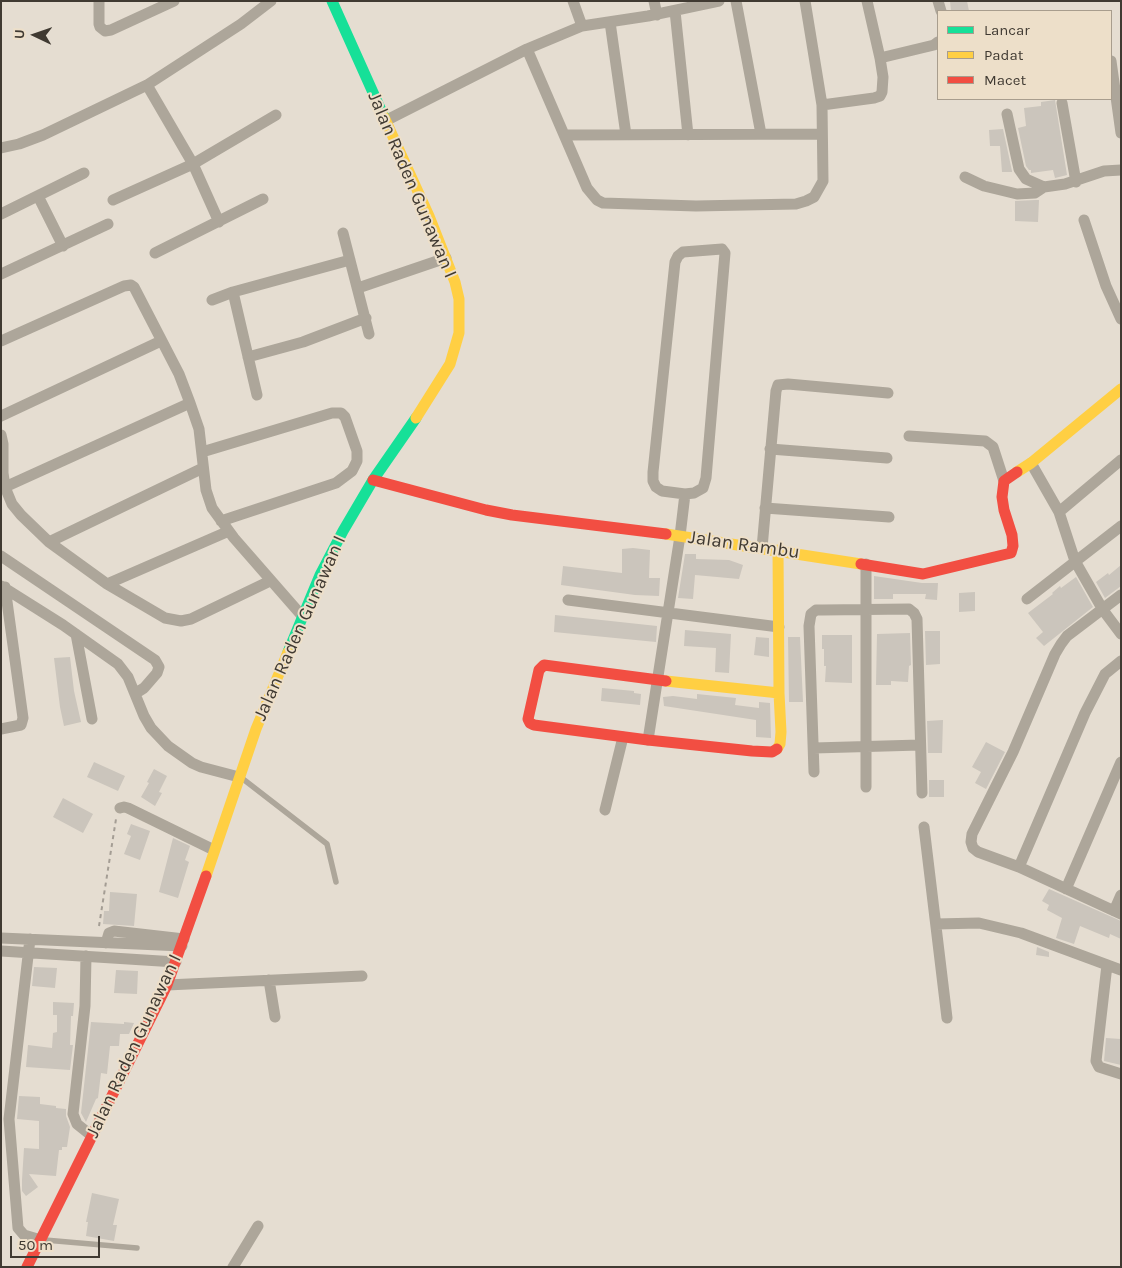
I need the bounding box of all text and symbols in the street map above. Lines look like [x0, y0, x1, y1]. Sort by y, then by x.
north arrow [10, 10, 60, 60]
legend [937, 10, 1112, 100]
text: Lancar [984, 21, 1030, 39]
text: U [11, 29, 28, 39]
text: Padat [984, 46, 1023, 64]
text: Macet [984, 71, 1026, 89]
street label: Jalan Raden Gunawan I [362, 88, 462, 282]
street label: Jalan Rambu [687, 526, 801, 564]
street label: Jalan Raden Gunawan I [249, 532, 351, 724]
street label: Jalan Raden Gunawan I [81, 950, 187, 1142]
scale bar [12, 1226, 102, 1258]
text: 50 m [18, 1236, 53, 1254]

